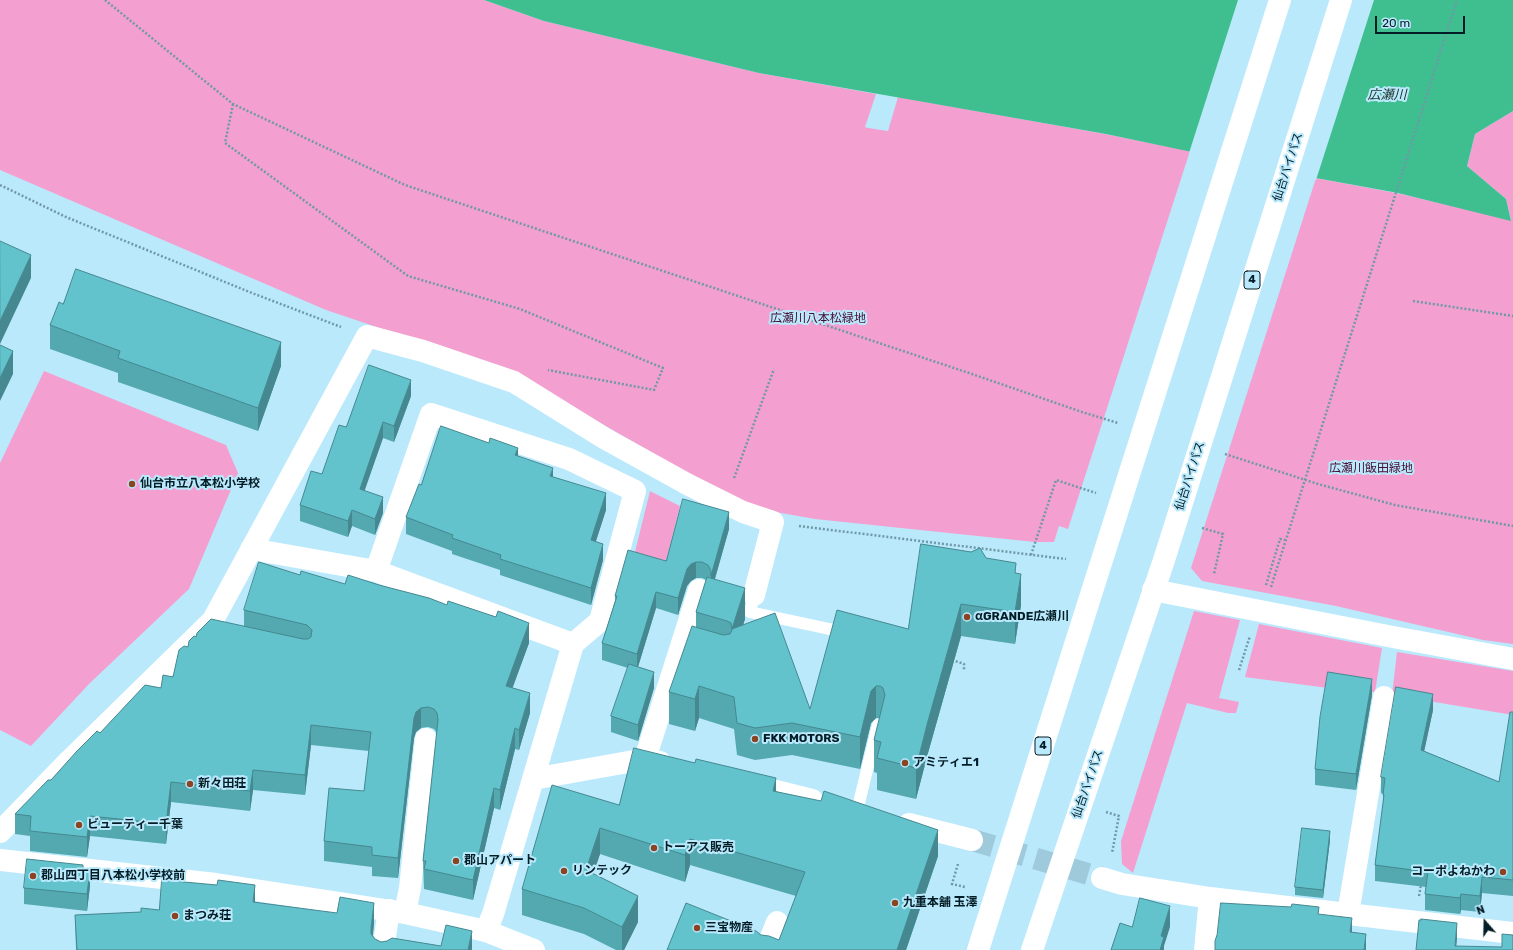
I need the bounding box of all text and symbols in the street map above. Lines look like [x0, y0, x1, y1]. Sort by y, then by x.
scale bar [1377, 8, 1467, 34]
text: 20 m [1382, 16, 1410, 30]
water label: 広瀬川 [1368, 87, 1406, 103]
street label: 仙台バイパス [1270, 131, 1306, 203]
road number: 4 [1244, 271, 1260, 289]
park label: 広瀬川八本松緑地 [770, 312, 866, 326]
street label: 仙台バイパス [1172, 440, 1208, 512]
park label: 広瀬川飯田緑地 [1329, 462, 1413, 476]
place label: 仙台市立八本松小学校 [140, 477, 260, 491]
marker: 仙台市立八本松小学校 [127, 479, 137, 489]
place label: αGRANDE広瀬川 [975, 610, 1069, 624]
marker: αGRANDE広瀬川 [962, 612, 972, 622]
place label: FKK MOTORS [763, 732, 839, 746]
marker: FKK MOTORS [750, 734, 760, 744]
road number: 4 [1035, 737, 1051, 755]
street label: 仙台バイパス [1069, 748, 1107, 820]
place label: アミティエ1 [913, 756, 979, 770]
marker: アミティエ1 [900, 758, 910, 768]
place label: 新々田荘 [198, 777, 246, 791]
marker: 新々田荘 [185, 779, 195, 789]
place label: ビューティー千葉 [87, 818, 183, 832]
marker: ビューティー千葉 [74, 820, 84, 830]
place label: トーアス販売 [662, 841, 734, 855]
marker: トーアス販売 [649, 843, 659, 853]
place label: 郡山アパート [464, 854, 536, 868]
marker: 郡山アパート [451, 856, 461, 866]
place label: リンテック [572, 864, 632, 878]
place label: コーポよねかわ [1411, 865, 1495, 879]
marker: リンテック [559, 866, 569, 876]
marker: コーポよねかわ [1498, 867, 1508, 877]
place label: 郡山四丁目八本松小学校前 [41, 869, 185, 883]
marker: 郡山四丁目八本松小学校前 [28, 871, 38, 881]
place label: 九重本舗 玉澤 [903, 896, 978, 910]
marker: 九重本舗 玉澤 [890, 898, 900, 908]
north arrow [1465, 902, 1505, 942]
text: N [1475, 903, 1487, 918]
place label: まつみ荘 [183, 909, 231, 923]
marker: まつみ荘 [170, 911, 180, 921]
place label: 三宝物産 [705, 921, 753, 935]
marker: 三宝物産 [692, 923, 702, 933]

